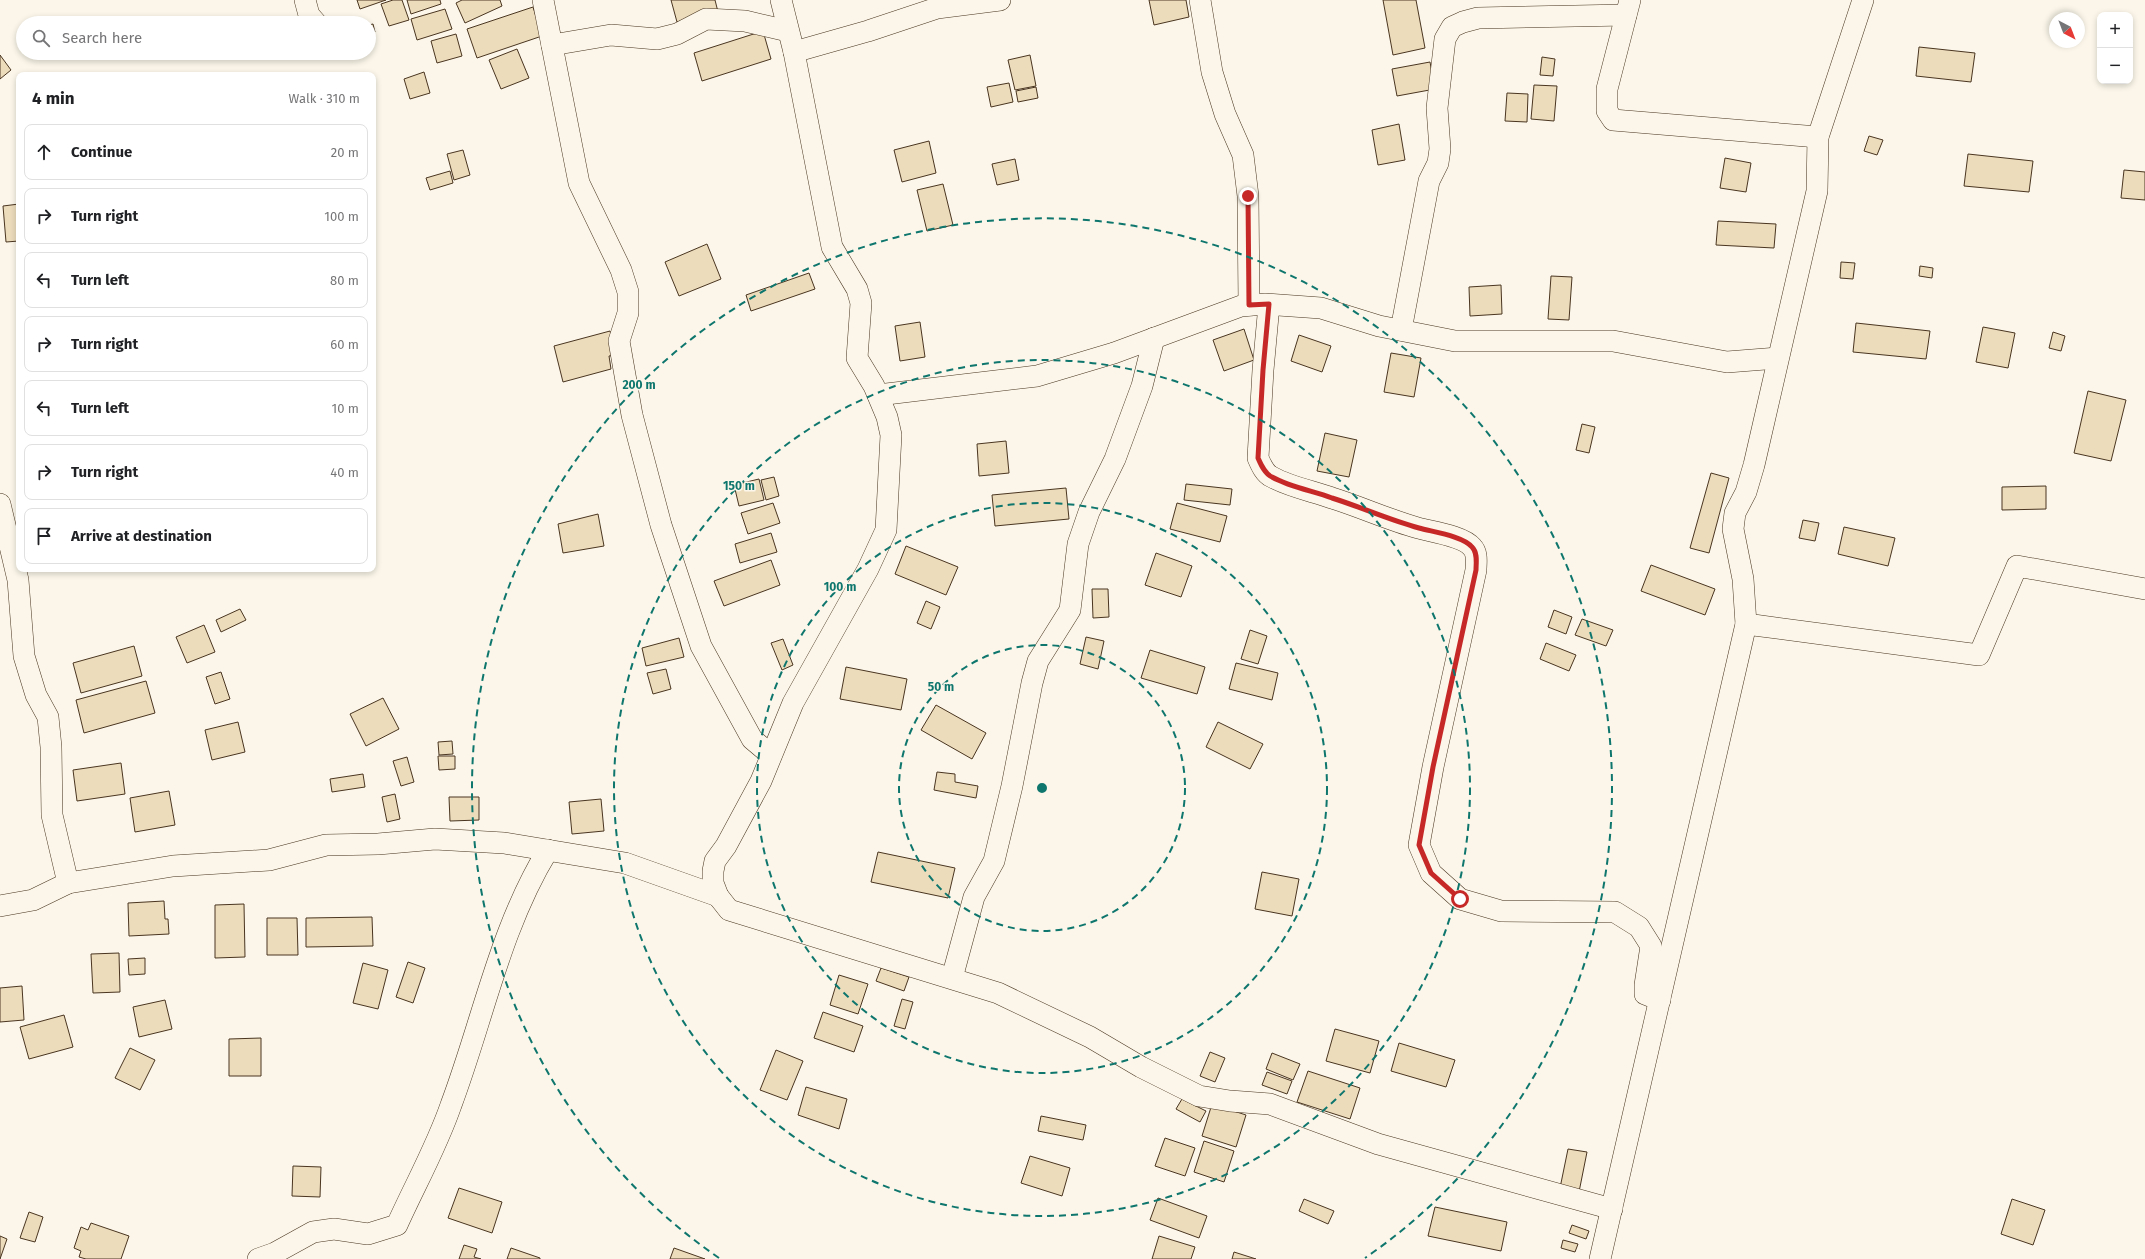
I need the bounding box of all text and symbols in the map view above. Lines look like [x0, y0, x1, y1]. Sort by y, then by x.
north arrow [2049, 12, 2085, 48]
map controls [2097, 12, 2133, 84]
button: + [2097, 12, 2133, 48]
search box [16, 16, 376, 60]
icon: search [30, 27, 52, 49]
text: Search here [62, 29, 142, 47]
button: − [2097, 48, 2133, 84]
text: 4 min [32, 88, 75, 109]
text: Walk · 310 m [289, 91, 360, 106]
icon: ahead [33, 141, 55, 163]
text: Continue [71, 143, 132, 161]
text: 20 m [331, 145, 359, 160]
route end [1239, 187, 1257, 205]
icon: right [33, 205, 55, 227]
text: Turn right [71, 207, 138, 225]
text: 100 m [324, 209, 359, 224]
icon: left [33, 269, 55, 291]
text: Turn left [71, 271, 129, 289]
text: 80 m [330, 273, 359, 288]
icon: right [33, 333, 55, 355]
text: Turn right [71, 335, 138, 353]
text: 60 m [330, 337, 359, 352]
text: 200 m [622, 378, 656, 392]
icon: left [33, 397, 55, 419]
text: Turn left [71, 399, 129, 417]
text: 10 m [332, 401, 359, 416]
icon: right [33, 461, 55, 483]
text: Turn right [71, 463, 138, 481]
text: 40 m [330, 465, 359, 480]
text: 150 m [723, 479, 755, 493]
icon: arrive [33, 525, 55, 547]
text: Arrive at destination [71, 527, 212, 545]
text: 100 m [824, 580, 856, 594]
text: 50 m [928, 680, 954, 694]
centre of rings [1035, 781, 1049, 795]
route start [1451, 890, 1469, 908]

